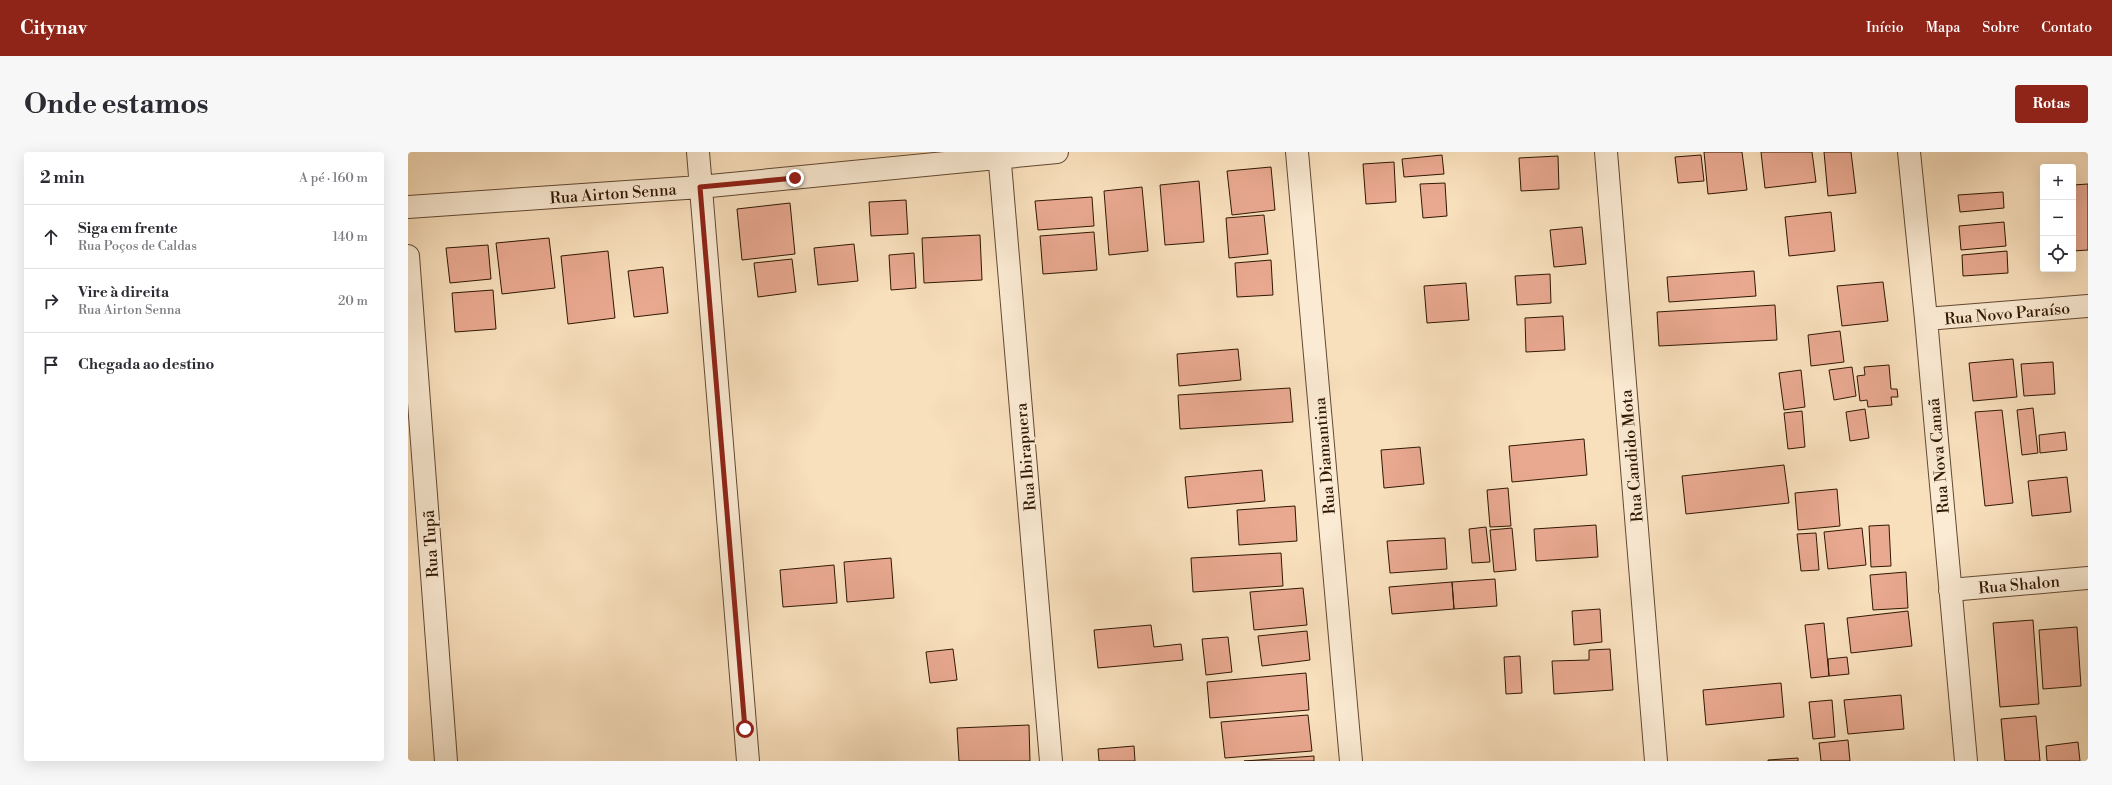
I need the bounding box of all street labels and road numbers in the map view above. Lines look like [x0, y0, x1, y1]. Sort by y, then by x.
street label: Rua Airton Senna [549, 180, 678, 208]
street label: Rua Novo Paraíso [1943, 299, 2071, 329]
street label: Rua Candido Mota [1616, 388, 1648, 523]
street label: Rua Diamantina [1310, 396, 1340, 515]
street label: Rua Nova Canaã [1924, 396, 1954, 515]
street label: Rua Ibirapuera [1011, 401, 1041, 512]
street label: Rua Tupã [419, 508, 443, 579]
street label: Rua Shalon [1978, 571, 2061, 599]

